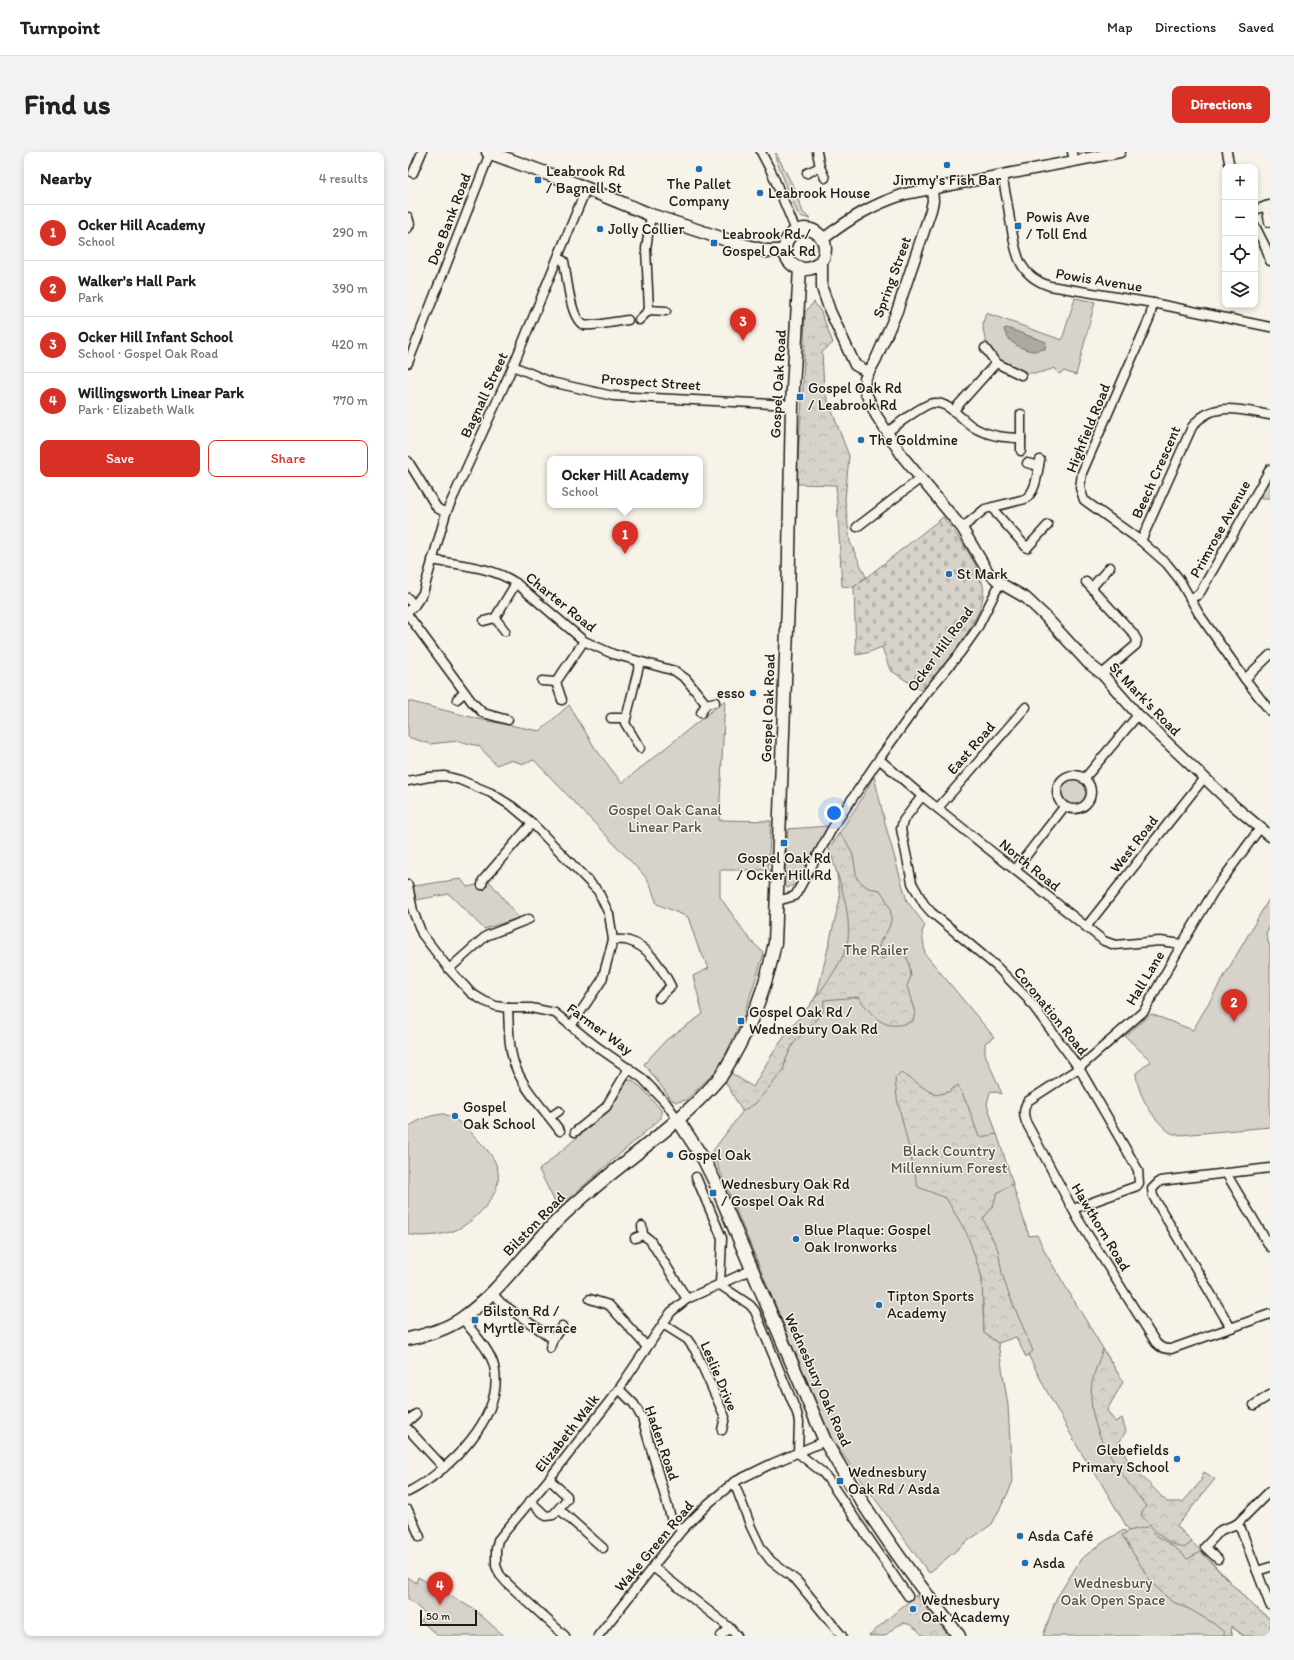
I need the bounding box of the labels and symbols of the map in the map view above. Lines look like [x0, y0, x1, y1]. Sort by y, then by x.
marker: Jimmy's Fish Bar [942, 160, 952, 170]
place label: Leabrook Rd / Bagnell St [546, 162, 626, 197]
marker: The Pallet Company [694, 164, 704, 174]
street label: Doe Bank Road [423, 170, 475, 268]
place label: Jimmy's Fish Bar [893, 171, 1001, 189]
marker: Leabrook Rd / Bagnell St [533, 175, 543, 185]
place label: The Pallet Company [667, 175, 732, 210]
place label: Leabrook House [768, 184, 870, 202]
marker: Leabrook House [755, 188, 765, 198]
place label: Powis Ave / Toll End [1026, 208, 1090, 243]
place label: Jolly Collier [608, 220, 684, 238]
marker: Powis Ave / Toll End [1013, 221, 1023, 231]
marker: Jolly Collier [595, 224, 605, 234]
place label: Leabrook Rd / Gospel Oak Rd [722, 225, 816, 260]
street label: Spring Street [869, 233, 915, 320]
marker: Leabrook Rd / Gospel Oak Rd [709, 238, 719, 248]
street label: Powis Avenue [1054, 264, 1144, 296]
pin: 3 [730, 308, 756, 341]
street label: Gospel Oak Road [766, 329, 790, 439]
street label: Bagnall Street [456, 349, 512, 441]
street label: Prospect Street [601, 370, 702, 394]
place label: Gospel Oak Rd / Leabrook Rd [808, 379, 902, 414]
street label: Highfield Road [1062, 381, 1114, 475]
marker: Gospel Oak Rd / Leabrook Rd [795, 392, 805, 402]
street label: Beech Crescent [1128, 422, 1185, 521]
place label: The Goldmine [869, 431, 958, 449]
marker: The Goldmine [856, 435, 866, 445]
street label: Primrose Avenue [1186, 477, 1254, 581]
pin: 1 [612, 521, 638, 554]
place label: St Mark [957, 565, 1008, 583]
street label: Charter Road [522, 568, 600, 636]
marker: St Mark [944, 569, 954, 579]
street label: Ocker Hill Road [903, 603, 977, 695]
street label: Gospel Oak Road [757, 653, 779, 763]
street label: St Mark's Road [1105, 658, 1185, 740]
place label: esso [717, 684, 745, 702]
marker: esso [748, 688, 758, 698]
street label: East Road [943, 718, 999, 778]
park label: Gospel Oak Canal Linear Park [608, 801, 723, 836]
your location [824, 803, 844, 823]
street label: West Road [1106, 812, 1162, 876]
street label: North Road [996, 835, 1065, 896]
marker: Gospel Oak Rd / Ocker Hill Rd [779, 838, 789, 848]
place label: Gospel Oak Rd / Ocker Hill Rd [736, 849, 832, 884]
park label: The Railer [844, 941, 908, 959]
street label: Hall Lane [1122, 947, 1168, 1009]
street label: Coronation Road [1010, 963, 1092, 1059]
pin: 2 [1221, 989, 1247, 1022]
street label: Farmer Way [564, 999, 636, 1059]
place label: Gospel Oak Rd / Wednesbury Oak Rd [749, 1003, 878, 1038]
marker: Gospel Oak Rd / Wednesbury Oak Rd [736, 1016, 746, 1026]
place label: Gospel Oak School [463, 1098, 536, 1133]
marker: Gospel Oak School [450, 1111, 460, 1121]
park label: Black Country Millennium Forest [891, 1142, 1008, 1177]
place label: Gospel Oak [678, 1146, 752, 1164]
marker: Gospel Oak [665, 1150, 675, 1160]
place label: Wednesbury Oak Rd / Gospel Oak Rd [721, 1175, 850, 1210]
street label: Hawthorn Road [1068, 1180, 1134, 1274]
street label: Bilston Road [499, 1188, 569, 1260]
marker: Wednesbury Oak Rd / Gospel Oak Rd [708, 1188, 718, 1198]
place label: Blue Plaque: Gospel Oak Ironworks [804, 1221, 932, 1256]
marker: Blue Plaque: Gospel Oak Ironworks [791, 1234, 801, 1244]
place label: Tipton Sports Academy [887, 1287, 975, 1322]
marker: Tipton Sports Academy [874, 1300, 884, 1310]
place label: Bilston Rd / Myrtle Terrace [483, 1302, 577, 1337]
street label: Wednesbury Oak Road [780, 1311, 856, 1449]
marker: Bilston Rd / Myrtle Terrace [470, 1315, 480, 1325]
street label: Leslie Drive [696, 1338, 742, 1414]
street label: Elizabeth Walk [531, 1390, 603, 1476]
street label: Haden Road [641, 1403, 683, 1483]
place label: Glebefields Primary School [1072, 1441, 1170, 1476]
marker: Glebefields Primary School [1172, 1454, 1182, 1464]
place label: Wednesbury Oak Rd / Asda [848, 1463, 940, 1498]
marker: Wednesbury Oak Rd / Asda [835, 1476, 845, 1486]
street label: Wake Green Road [611, 1496, 698, 1595]
place label: Asda Café [1028, 1527, 1093, 1545]
marker: Asda Café [1015, 1531, 1025, 1541]
place label: Asda [1033, 1554, 1065, 1572]
marker: Asda [1020, 1558, 1030, 1568]
pin: 4 [427, 1572, 453, 1605]
park label: Wednesbury Oak Open Space [1060, 1574, 1166, 1609]
place label: Wednesbury Oak Academy [921, 1591, 1010, 1626]
marker: Wednesbury Oak Academy [908, 1604, 918, 1614]
scale bar [420, 1608, 477, 1627]

